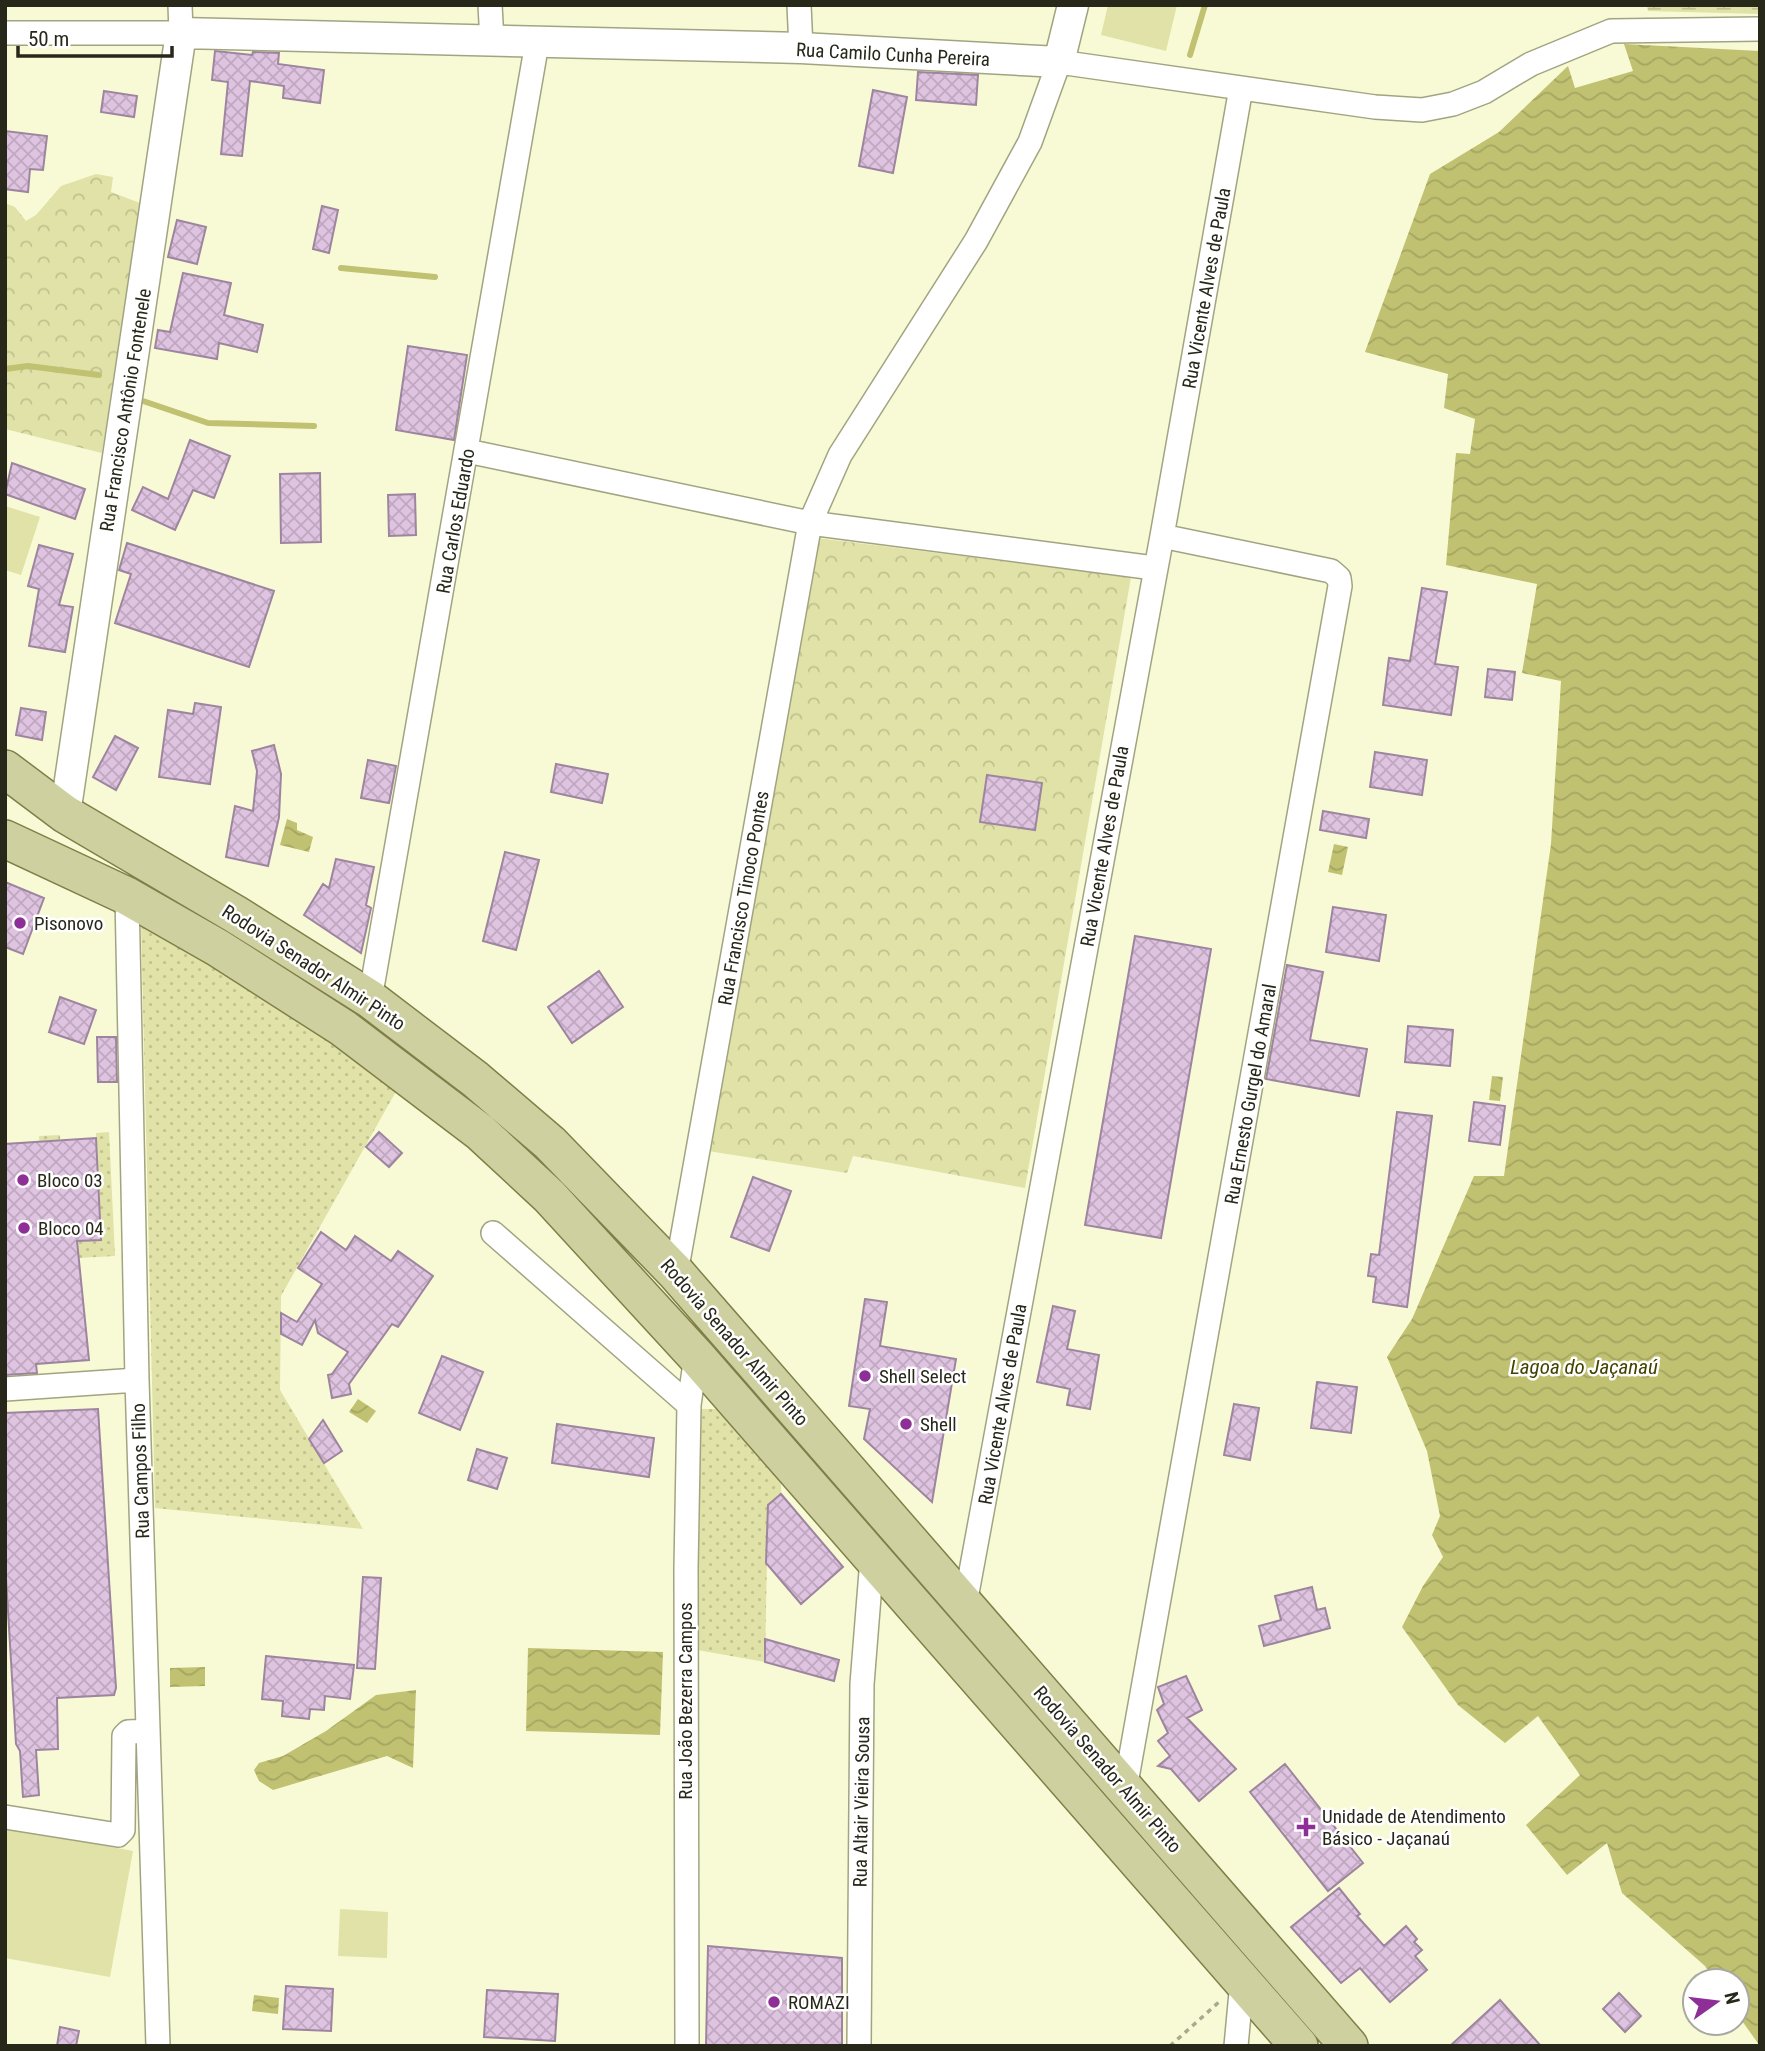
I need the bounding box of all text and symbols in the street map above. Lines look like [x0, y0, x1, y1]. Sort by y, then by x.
scale bar [18, 14, 172, 58]
text: 50 m [28, 27, 69, 51]
street label: Rua Camilo Cunha Pereira [795, 38, 990, 71]
street label: Rua Vicente Alves de Paula [1177, 186, 1235, 390]
street label: Rua Francisco Antônio Fontenele [95, 287, 156, 533]
street label: Rua Carlos Eduardo [431, 447, 480, 595]
street label: Rua Vicente Alves de Paula [1075, 744, 1133, 948]
street label: Rua Francisco Tinoco Pontes [713, 789, 774, 1007]
street label: Rodovia Senador Almir Pinto [218, 900, 410, 1035]
place label: Pisonovo [34, 912, 103, 935]
marker: Pisonovo [12, 915, 28, 931]
street label: Rua Ernesto Gurgel do Amaral [1220, 982, 1281, 1206]
place label: Bloco 03 [37, 1169, 103, 1192]
marker: Bloco 03 [15, 1172, 31, 1188]
place label: Bloco 04 [38, 1217, 104, 1240]
marker: Bloco 04 [16, 1220, 32, 1236]
street label: Rodovia Senador Almir Pinto [656, 1254, 813, 1431]
street label: Rua Vicente Alves de Paula [973, 1302, 1031, 1506]
water label: Lagoa do Jaçanaú [1510, 1355, 1658, 1379]
place label: Shell Select [879, 1365, 966, 1388]
marker: Shell Select [857, 1368, 873, 1384]
street label: Rua Campos Filho [127, 1403, 154, 1539]
place label: Shell [920, 1413, 957, 1436]
marker: Shell [898, 1416, 914, 1432]
street label: Rua João Bezerra Campos [674, 1602, 697, 1800]
street label: Rodovia Senador Almir Pinto [1029, 1681, 1186, 1858]
street label: Rua Altair Vieira Sousa [849, 1716, 874, 1888]
place label: Unidade de Atendimento Básico - Jaçanaú [1322, 1805, 1506, 1850]
marker: Unidade de Atendimento Básico - Jaçanaú [1296, 1817, 1316, 1837]
north arrow [1681, 1967, 1751, 2037]
text: N [1719, 1990, 1745, 2006]
place label: ROMAZI [788, 1991, 850, 2014]
marker: ROMAZI [766, 1994, 782, 2010]

